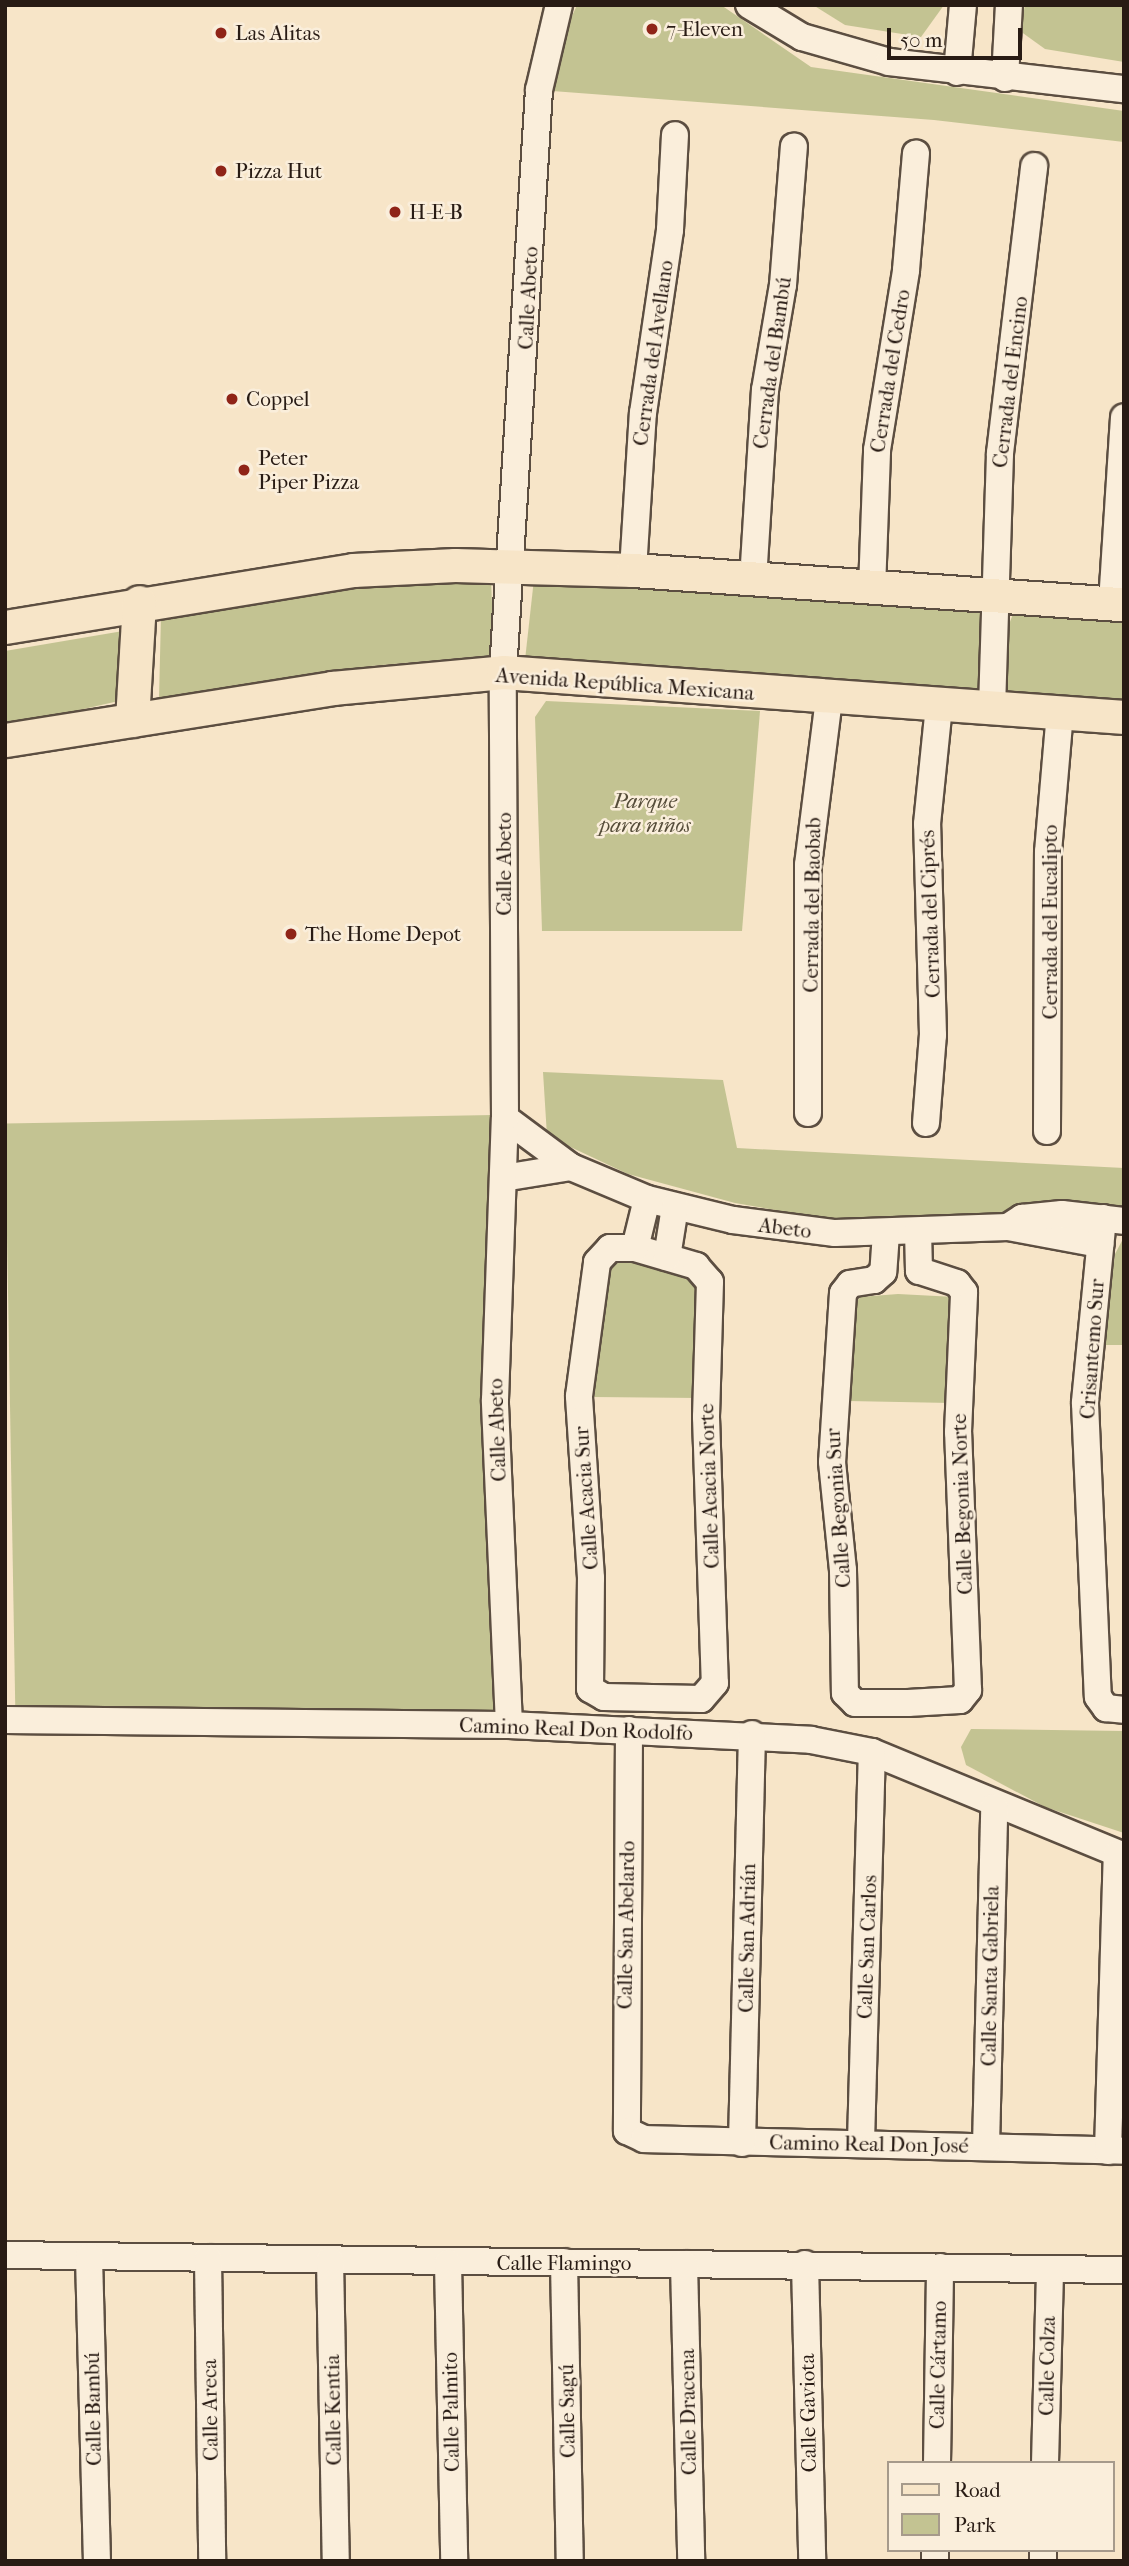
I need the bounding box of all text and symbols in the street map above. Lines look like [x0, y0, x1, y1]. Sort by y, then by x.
scale bar [891, 14, 1026, 58]
place label: 7-Eleven [666, 16, 743, 42]
place label: Las Alitas [235, 20, 320, 46]
marker: 7-Eleven [644, 21, 660, 37]
marker: Las Alitas [213, 25, 229, 41]
text: 50 m [900, 28, 943, 52]
place label: Pizza Hut [235, 158, 322, 184]
marker: Pizza Hut [213, 163, 229, 179]
place label: H-E-B [409, 199, 463, 225]
marker: H-E-B [387, 204, 403, 220]
street label: Calle Abeto [513, 246, 543, 350]
street label: Cerrada del Avellano [627, 258, 679, 448]
street label: Cerrada del Bambú [747, 275, 797, 451]
street label: Cerrada del Cedro [865, 287, 915, 455]
street label: Cerrada del Encino [987, 295, 1033, 469]
place label: Coppel [246, 386, 310, 412]
marker: Coppel [224, 391, 240, 407]
place label: Peter Piper Pizza [258, 445, 359, 495]
marker: Peter Piper Pizza [236, 462, 252, 478]
street label: Avenida República Mexicana [495, 662, 755, 706]
park label: Parque para niños [599, 788, 691, 838]
street label: Calle Abeto [491, 812, 517, 916]
street label: Cerrada del Baobab [798, 817, 826, 993]
street label: Cerrada del Eucalipto [1037, 825, 1063, 1019]
street label: Cerrada del Ciprés [914, 830, 946, 998]
place label: The Home Depot [305, 921, 461, 947]
marker: The Home Depot [283, 926, 299, 942]
street label: Abeto [757, 1212, 813, 1244]
street label: Crisantemo Sur [1075, 1278, 1109, 1420]
street label: Calle Abeto [483, 1378, 511, 1482]
street label: Calle Acacia Norte [694, 1403, 724, 1569]
street label: Calle Begonia Norte [946, 1413, 978, 1595]
street label: Calle Acacia Sur [568, 1425, 604, 1571]
street label: Calle Begonia Sur [820, 1427, 856, 1589]
street label: Camino Real Don Rodolfo [459, 1712, 693, 1746]
street label: Calle San Abelardo [612, 1840, 640, 2010]
street label: Calle San Adrián [733, 1863, 761, 2013]
street label: Calle San Carlos [852, 1875, 882, 2019]
street label: Calle Santa Gabriela [976, 1885, 1004, 2067]
street label: Camino Real Don José [769, 2130, 969, 2158]
street label: Calle Flamingo [497, 2250, 631, 2276]
street label: Calle Cártamo [924, 2301, 952, 2429]
street label: Calle Colza [1034, 2316, 1060, 2416]
street label: Calle Dracena [674, 2349, 702, 2475]
street label: Calle Bambú [79, 2352, 107, 2466]
street label: Calle Palmito [437, 2352, 465, 2472]
street label: Calle Gaviota [794, 2353, 822, 2473]
street label: Calle Kentia [319, 2354, 347, 2466]
street label: Calle Areca [197, 2359, 223, 2461]
street label: Calle Sagú [554, 2364, 580, 2458]
legend [888, 2461, 1115, 2552]
text: Road [954, 2478, 1001, 2502]
text: Park [954, 2513, 996, 2537]

